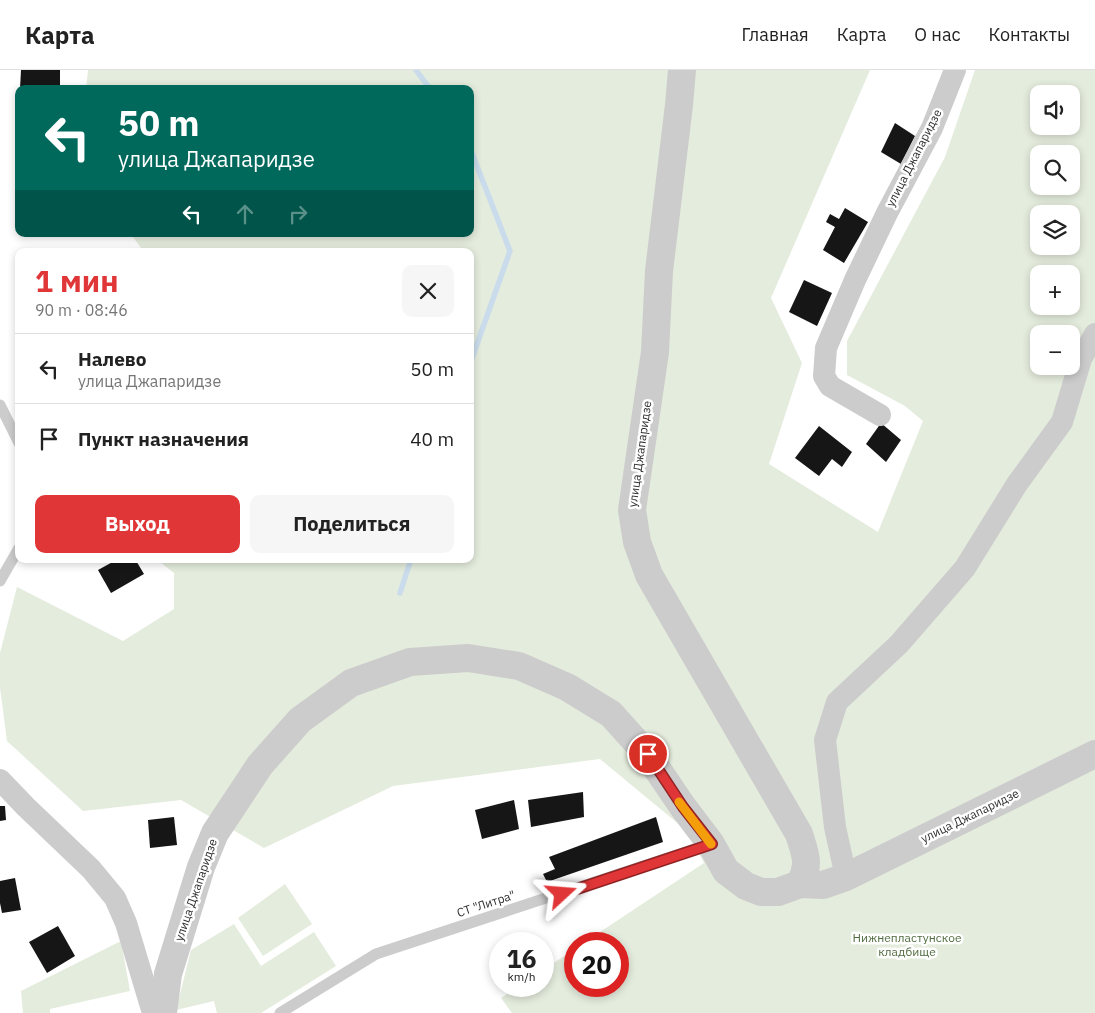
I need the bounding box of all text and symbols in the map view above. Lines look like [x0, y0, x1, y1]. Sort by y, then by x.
text: Карта [25, 19, 95, 51]
text: Главная [741, 23, 809, 46]
text: Карта [837, 23, 886, 46]
text: О нас [914, 23, 961, 46]
text: Контакты [989, 23, 1070, 46]
map controls [1030, 85, 1080, 375]
button: sound [1030, 85, 1080, 135]
text: 50 m [118, 100, 200, 146]
icon: left [35, 105, 100, 170]
street label: улица Джапаридзе [882, 106, 945, 209]
text: улица Джапаридзе [118, 144, 315, 173]
button: search [1030, 145, 1080, 195]
icon: left [178, 200, 206, 228]
icon: ahead [231, 200, 259, 228]
icon: right [284, 200, 312, 228]
button: layers [1030, 205, 1080, 255]
text: 1 мин [35, 261, 119, 300]
button: close [402, 265, 454, 317]
button: + [1030, 265, 1080, 315]
text: 90 m · 08:46 [35, 300, 128, 320]
button: − [1030, 325, 1080, 375]
text: Налево [78, 347, 147, 371]
icon: left [35, 355, 63, 383]
text: 50 m [410, 357, 454, 381]
text: улица Джапаридзе [78, 371, 221, 391]
street label: улица Джапаридзе [625, 399, 654, 508]
icon: arrive [35, 425, 63, 453]
text: Пункт назначения [78, 427, 249, 451]
text: 40 m [410, 427, 454, 451]
button: Выход [35, 495, 240, 553]
button: Поделиться [250, 495, 454, 553]
pin [627, 733, 669, 775]
icon: arrive [634, 740, 662, 768]
street label: улица Джапаридзе [918, 785, 1022, 846]
street label: улица Джапаридзе [171, 836, 220, 943]
position arrow [535, 867, 587, 919]
street label: СТ "Литра" [455, 887, 517, 920]
park label: Нижнепластунское кладбище [852, 930, 962, 959]
speed limit sign: 20 [564, 932, 629, 997]
text: 16 [506, 942, 537, 975]
text: km/h [507, 969, 536, 984]

